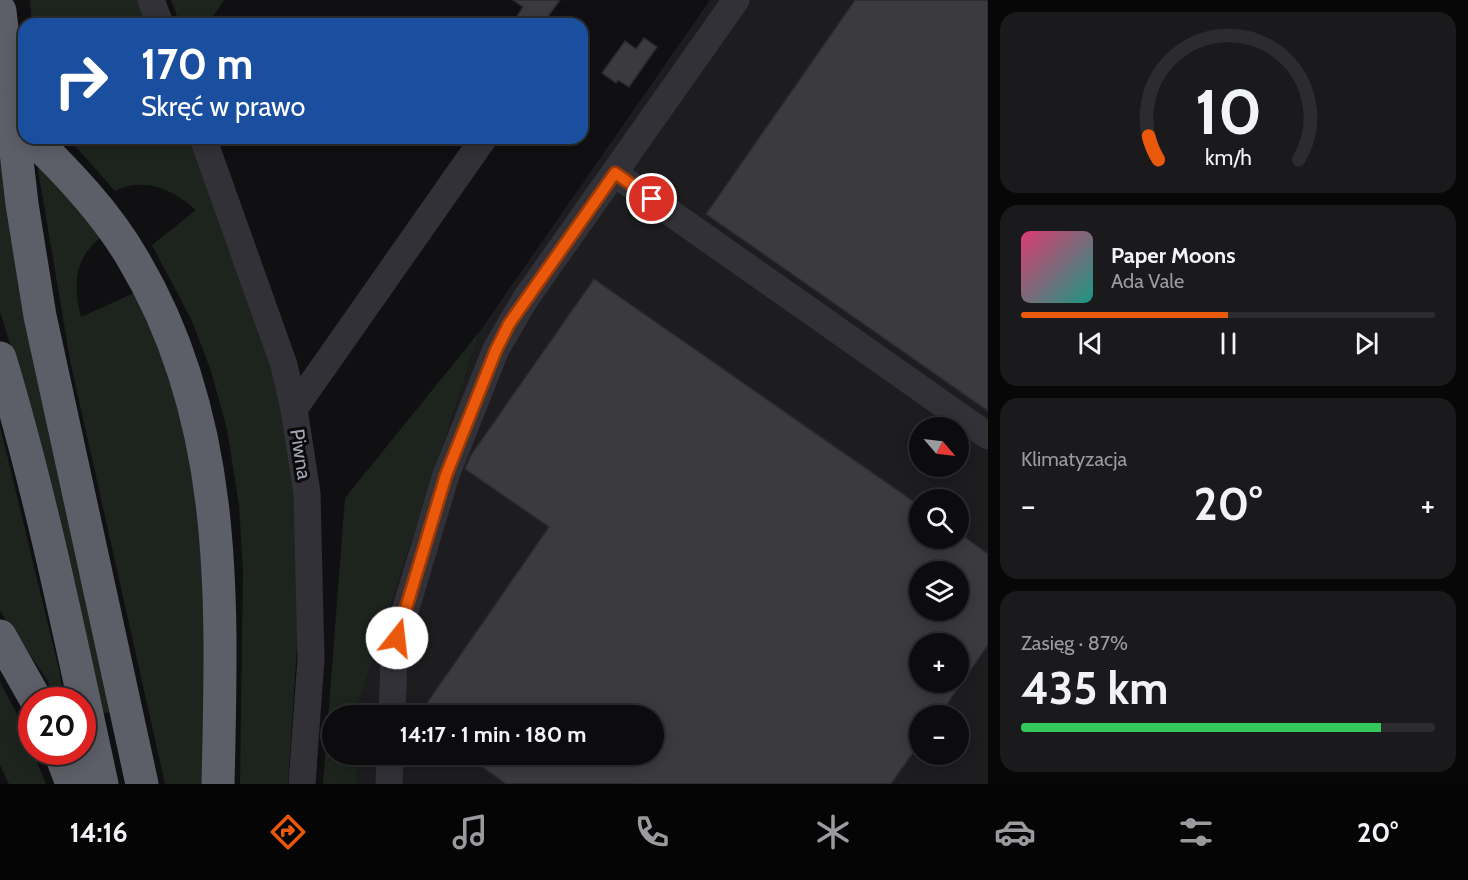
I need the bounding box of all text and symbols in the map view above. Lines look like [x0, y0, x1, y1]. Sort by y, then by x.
text: 170 m [141, 38, 253, 90]
icon: right [42, 42, 120, 120]
text: 10 [1194, 74, 1262, 150]
text: Skręć w prawo [141, 90, 305, 123]
text: km/h [1205, 144, 1251, 170]
pin [626, 173, 677, 224]
icon: arrive [635, 182, 668, 215]
text: Paper Moons [1111, 242, 1235, 269]
text: Ada Vale [1111, 269, 1184, 293]
icon: previous [1074, 327, 1107, 360]
icon: pause [1212, 327, 1245, 360]
icon: next [1350, 327, 1383, 360]
north arrow [909, 417, 969, 477]
map controls [909, 417, 969, 765]
street label: Piwna [285, 427, 317, 481]
text: Klimatyzacja [1021, 447, 1127, 471]
text: 20° [1194, 477, 1262, 531]
text: − [1021, 485, 1036, 525]
text: + [1420, 485, 1435, 525]
button: search [909, 489, 969, 549]
button: layers [909, 561, 969, 621]
position arrow [365, 606, 429, 670]
text: Zasięg · 87% [1021, 631, 1128, 655]
button: + [909, 633, 969, 693]
text: 435 km [1021, 661, 1168, 715]
speed limit sign: 20 [18, 687, 96, 765]
button: − [909, 705, 969, 765]
text: 14:17 · 1 min · 180 m [400, 721, 586, 748]
icon: directions [267, 811, 309, 853]
icon: music [449, 811, 491, 853]
icon: phone [631, 811, 673, 853]
icon: climate [812, 811, 854, 853]
icon: car [994, 811, 1036, 853]
icon: filters [1175, 811, 1217, 853]
text: 14:16 [70, 816, 128, 849]
text: 20° [1357, 816, 1398, 849]

